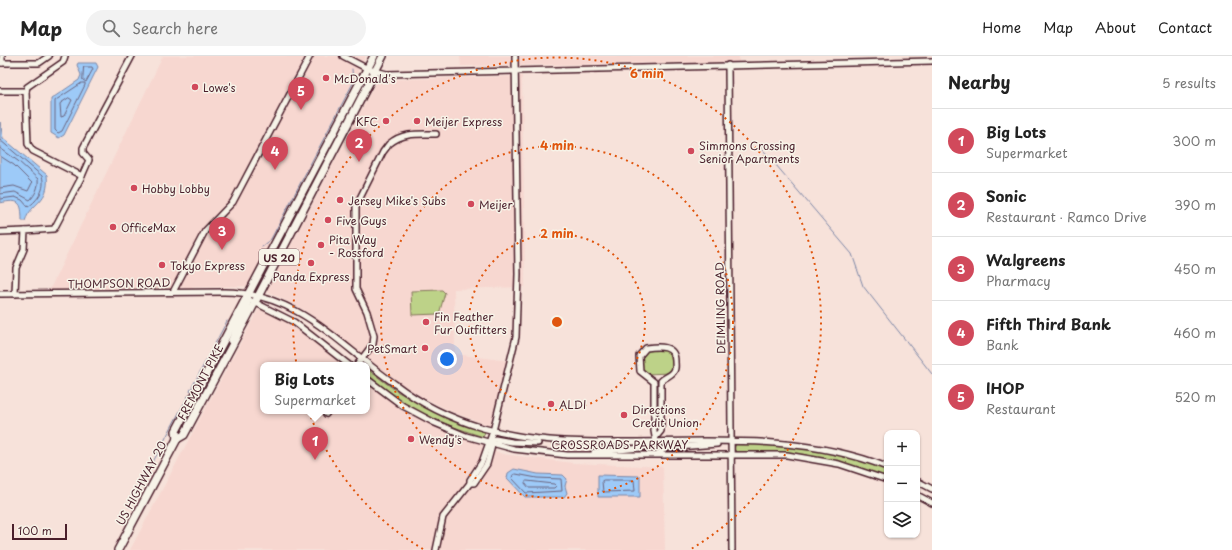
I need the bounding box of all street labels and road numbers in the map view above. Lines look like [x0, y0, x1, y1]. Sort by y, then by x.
road number: US 20 [259, 249, 299, 265]
street label: DEIMLING ROAD [711, 262, 729, 354]
street label: THOMPSON ROAD [67, 274, 171, 292]
street label: FREMONT PIKE [173, 341, 227, 423]
street label: CROSSROADS PARKWAY [552, 436, 688, 453]
street label: US HIGHWAY 20 [112, 438, 170, 528]

